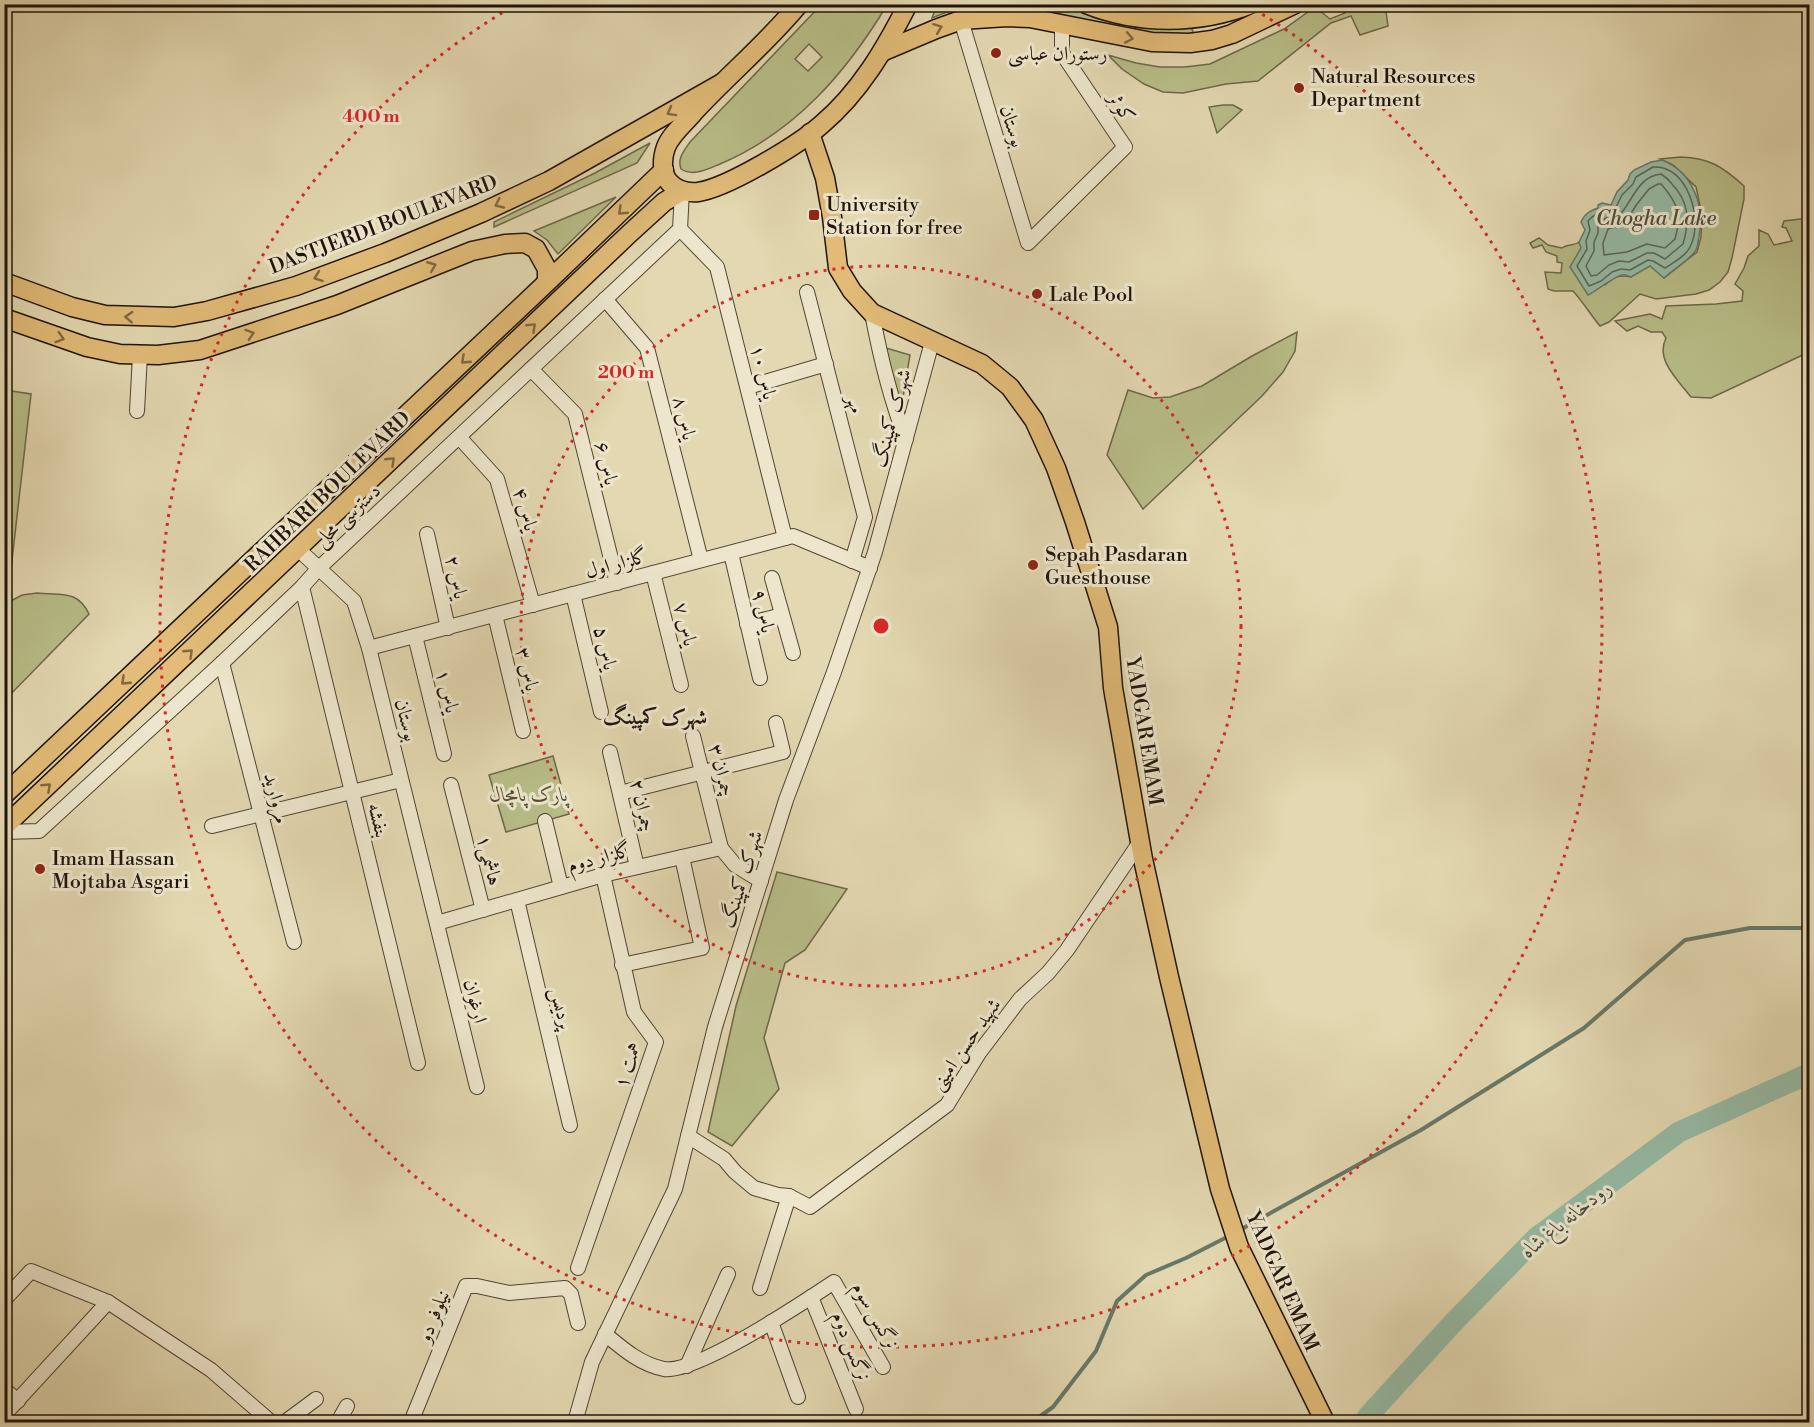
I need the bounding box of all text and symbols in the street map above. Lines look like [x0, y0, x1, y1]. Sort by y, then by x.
one-way arrow [932, 23, 943, 36]
one-way arrow [1124, 31, 1134, 44]
place label: رستوران عباسی [1008, 42, 1107, 68]
marker: رستوران عباسی [989, 46, 1003, 60]
place label: Natural Resources Department [1311, 65, 1475, 113]
marker: Natural Resources Department [1292, 81, 1306, 95]
street label: کوثر [1100, 86, 1140, 128]
street label: بوستان [993, 102, 1030, 151]
text: 400 m [342, 105, 400, 128]
one-way arrow [667, 105, 677, 117]
street label: DASTJERDI BOULEVARD [266, 170, 501, 281]
place label: University Station for free [826, 193, 963, 241]
one-way arrow [495, 197, 506, 209]
one-way arrow [618, 204, 628, 215]
water label: Chogha Lake [1596, 206, 1716, 232]
marker: University Station for free [807, 208, 821, 222]
one-way arrow [426, 261, 437, 273]
one-way arrow [314, 270, 324, 283]
place label: Lale Pool [1049, 283, 1133, 308]
marker: Lale Pool [1030, 287, 1044, 301]
one-way arrow [125, 310, 134, 323]
one-way arrow [525, 323, 536, 334]
one-way arrow [244, 328, 255, 341]
one-way arrow [54, 331, 65, 344]
street label: یاس ۱۰ [744, 342, 782, 404]
one-way arrow [462, 353, 472, 364]
text: 200 m [598, 361, 655, 384]
street label: شهرک کمپینگ [865, 366, 918, 470]
street label: مهر [840, 391, 869, 416]
street label: یاس ۸ [666, 394, 701, 444]
street label: RAHBARI BOULEVARD [240, 406, 416, 578]
street label: یاس ۶ [588, 439, 623, 489]
one-way arrow [384, 457, 395, 468]
street label: دسترسی محلی [309, 479, 387, 554]
street label: یاس ۴ [506, 485, 543, 535]
street label: گلزار اول [582, 543, 650, 585]
place label: Sepah Pasdaran Guesthouse [1045, 543, 1188, 591]
street label: یاس ۲ [439, 553, 473, 603]
marker: Sepah Pasdaran Guesthouse [1026, 558, 1040, 572]
street label: یاس ۹ [745, 587, 780, 637]
street label: یاس ۷ [667, 600, 702, 650]
centre of rings [871, 616, 891, 636]
street label: یاس ۵ [587, 624, 622, 674]
street label: یاس ۳ [509, 645, 544, 695]
one-way arrow [182, 649, 192, 660]
street label: YADGAR EMAM [1119, 654, 1168, 808]
street label: یاس ۱ [429, 667, 464, 717]
one-way arrow [121, 674, 132, 685]
street label: بوستان [388, 696, 423, 744]
district label: شهرک کمپینگ [603, 703, 707, 731]
street label: چمران ۳ [702, 742, 739, 799]
street label: مروارید [257, 770, 294, 826]
street label: چمران ۲ [623, 777, 660, 834]
one-way arrow [40, 783, 51, 794]
park label: پارک پامچال [490, 783, 571, 809]
street label: بنفشه [361, 800, 394, 840]
street label: شهرک کمپینگ [714, 827, 769, 931]
street label: هاشمی۱ [470, 833, 507, 888]
street label: گلزار دوم [565, 837, 635, 883]
place label: Imam Hassan Mojtaba Asgari [52, 847, 190, 895]
marker: Imam Hassan Mojtaba Asgari [33, 862, 47, 876]
street label: ارغوان [457, 977, 492, 1026]
street label: پردیس [544, 985, 578, 1034]
street label: شهید حسن امینی [925, 994, 1008, 1096]
street label: همت ۱ [610, 1039, 647, 1091]
water label: رودخانه باغ شاه [1516, 1175, 1620, 1267]
street label: YADGAR EMAM [1239, 1207, 1324, 1356]
street label: نرگس سوم [842, 1277, 904, 1356]
street label: نیلوفر دو [412, 1287, 456, 1348]
street label: نرگس دوم [822, 1308, 876, 1387]

